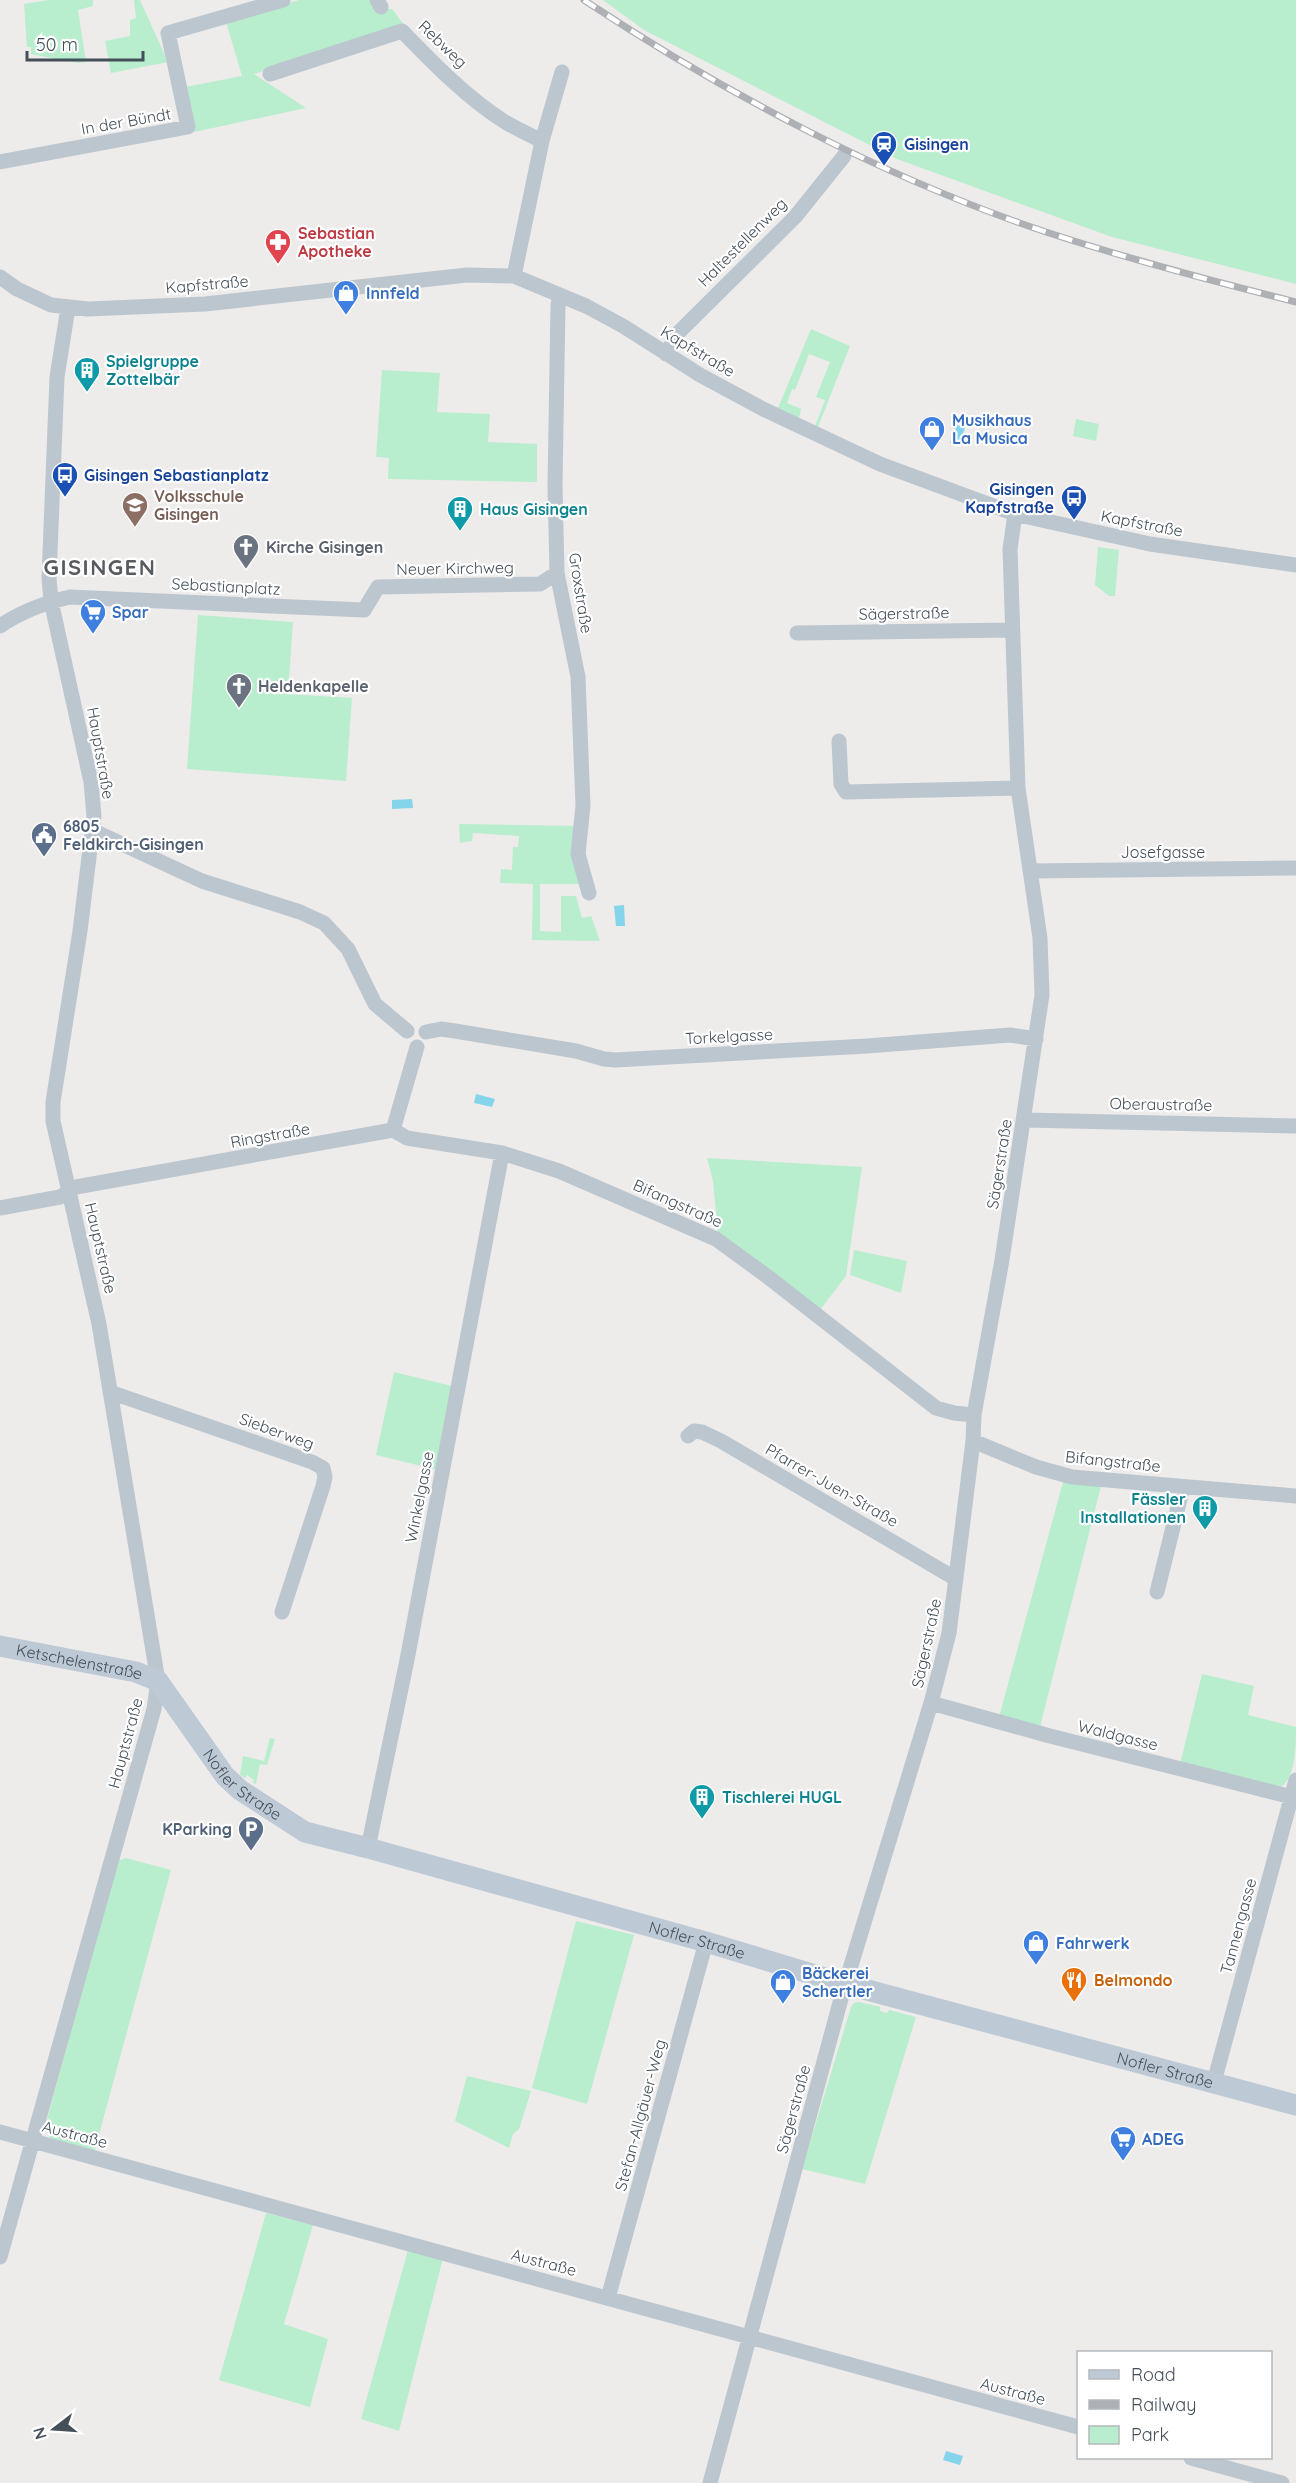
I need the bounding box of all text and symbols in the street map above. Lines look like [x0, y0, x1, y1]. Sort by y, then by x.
street label: Rebweg [414, 16, 472, 72]
scale bar [27, 24, 142, 62]
text: 50 m [36, 33, 78, 56]
street label: In der Bündt [80, 103, 172, 139]
station icon: Gisingen [869, 129, 899, 167]
place label: Gisingen [904, 134, 969, 154]
street label: Haltestellenweg [693, 193, 791, 291]
place label: Sebastian Apotheke [298, 223, 375, 261]
pharmacy icon: Sebastian Apotheke [263, 227, 293, 265]
street label: Kapfstraße [165, 270, 249, 298]
shop icon: Innfeld [331, 278, 361, 316]
place label: Innfeld [366, 283, 420, 303]
street label: Kapfstraße [657, 321, 739, 381]
place label: Spielgruppe Zottelbär [106, 351, 199, 389]
building icon: Spielgruppe Zottelbär [72, 355, 102, 393]
place label: Musikhaus La Musica [952, 410, 1032, 448]
shop icon: Musikhaus La Musica [917, 414, 947, 452]
bus stop icon: Gisingen Sebastianplatz [50, 460, 80, 498]
place label: Gisingen Sebastianplatz [84, 465, 269, 485]
place label: Gisingen Kapfstraße [965, 479, 1054, 517]
bus stop icon: Gisingen Kapfstraße [1059, 483, 1089, 521]
place label: Volksschule Gisingen [154, 486, 244, 524]
school or university icon: Volksschule Gisingen [120, 490, 150, 528]
building icon: Haus Gisingen [445, 494, 475, 532]
place label: Haus Gisingen [480, 499, 588, 519]
street label: Kapfstraße [1099, 505, 1185, 541]
church icon: Kirche Gisingen [231, 532, 261, 570]
place label: Kirche Gisingen [266, 537, 383, 557]
street label: Groxstraße [565, 551, 597, 635]
district label: GISINGEN [44, 553, 156, 581]
street label: Neuer Kirchweg [396, 557, 514, 579]
street label: Sebastianplatz [171, 573, 281, 599]
supermarket icon: Spar [78, 597, 108, 635]
place label: Spar [112, 602, 149, 622]
street label: Sägerstraße [858, 602, 950, 624]
church icon: Heldenkapelle [224, 671, 254, 709]
place label: Heldenkapelle [258, 676, 369, 696]
street label: Hauptstraße [83, 706, 119, 800]
place label: 6805 Feldkirch-Gisingen [63, 816, 204, 854]
public building icon: 6805 Feldkirch-Gisingen [29, 820, 59, 858]
street label: Josefgasse [1121, 842, 1205, 862]
street label: Torkelgasse [685, 1024, 773, 1048]
street label: Oberaustraße [1109, 1093, 1213, 1115]
street label: Ringstraße [229, 1118, 311, 1152]
street label: Sägerstraße [982, 1118, 1016, 1210]
street label: Bifangstraße [630, 1174, 726, 1232]
street label: Hauptstraße [81, 1200, 121, 1296]
street label: Sieberweg [237, 1408, 317, 1454]
street label: Pfarrer-Juen-Straße [762, 1439, 902, 1531]
street label: Bifangstraße [1064, 1446, 1162, 1476]
street label: Winkelgasse [400, 1450, 438, 1544]
place label: Fässler Installationen [1080, 1489, 1186, 1527]
building icon: Fässler Installationen [1190, 1493, 1220, 1531]
street label: Sägerstraße [907, 1596, 945, 1690]
street label: Ketschelenstraße [15, 1639, 146, 1684]
street label: Hauptstraße [103, 1696, 147, 1790]
street label: Waldgasse [1076, 1715, 1160, 1755]
street label: Nofler Straße [199, 1745, 285, 1824]
building icon: Tischlerei HUGL [687, 1782, 717, 1820]
place label: Tischlerei HUGL [722, 1787, 842, 1807]
parking icon: KParking [236, 1814, 266, 1852]
place label: KParking [162, 1819, 232, 1839]
street label: Tannengasse [1216, 1876, 1260, 1976]
street label: Nofler Straße [647, 1917, 748, 1963]
shop icon: Fahrwerk [1021, 1928, 1051, 1966]
place label: Fahrwerk [1056, 1933, 1130, 1953]
place label: Bäckerei Schertler [802, 1963, 873, 2001]
restaurant icon: Belmondo [1059, 1965, 1089, 2003]
shop icon: Bäckerei Schertler [768, 1967, 798, 2005]
place label: Belmondo [1094, 1970, 1173, 1990]
street label: Stefan-Allgäuer-Weg [610, 2037, 670, 2193]
street label: Nofler Straße [1115, 2047, 1216, 2092]
street label: Sägerstraße [772, 2063, 814, 2155]
street label: Austraße [40, 2116, 110, 2152]
supermarket icon: ADEG [1108, 2124, 1138, 2162]
place label: ADEG [1142, 2129, 1184, 2149]
street label: Austraße [509, 2244, 579, 2280]
legend [1077, 2351, 1272, 2459]
text: Road [1131, 2363, 1176, 2386]
street label: Austraße [978, 2373, 1048, 2409]
text: Railway [1131, 2393, 1197, 2416]
north arrow [24, 2399, 84, 2459]
text: Park [1131, 2423, 1169, 2446]
text: N [28, 2425, 51, 2442]

